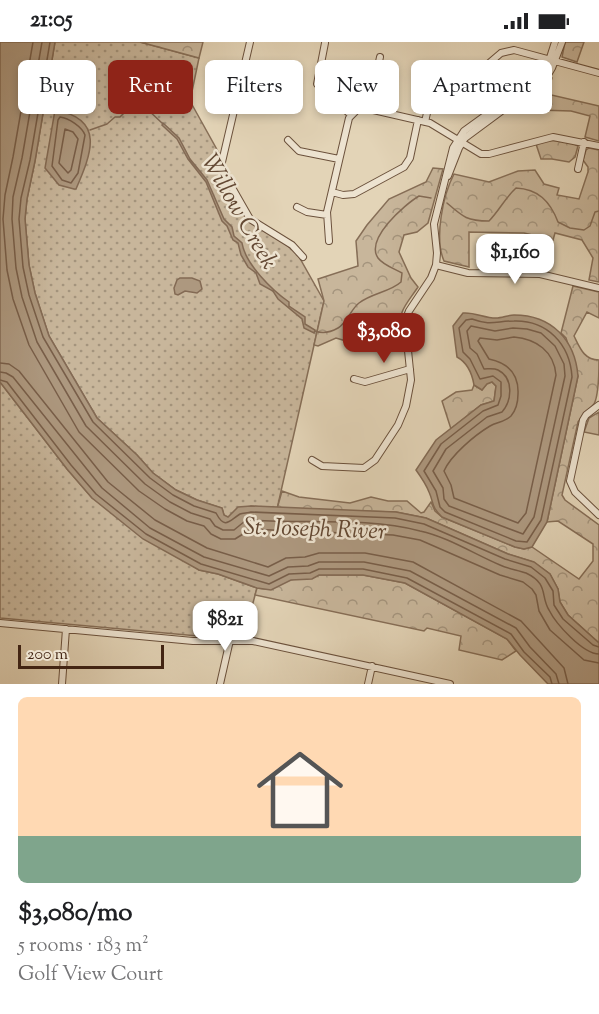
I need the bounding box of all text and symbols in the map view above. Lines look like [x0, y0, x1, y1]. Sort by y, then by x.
text: 21:05 [30, 5, 72, 37]
chip: Buy [18, 60, 96, 114]
chip: Rent [108, 60, 193, 114]
chip: Filters [205, 60, 303, 114]
chip: New [315, 60, 399, 114]
chip: Apartment [411, 60, 552, 114]
water label: Willow Creek [191, 148, 285, 276]
pin: $1,160 [466, 234, 564, 285]
text: $1,160 [490, 239, 540, 268]
pin: $3,080 [335, 313, 433, 364]
text: $3,080 [357, 318, 411, 347]
water label: St. Joseph River [243, 511, 388, 550]
pin: $821 [189, 601, 261, 652]
text: $821 [207, 606, 243, 635]
scale bar [18, 642, 164, 670]
text: 200 m [27, 644, 68, 667]
icon: home [246, 736, 354, 844]
text: $3,080/mo [18, 895, 133, 932]
text: 5 rooms · 183 m² [18, 932, 149, 961]
text: Golf View Court [18, 961, 163, 990]

